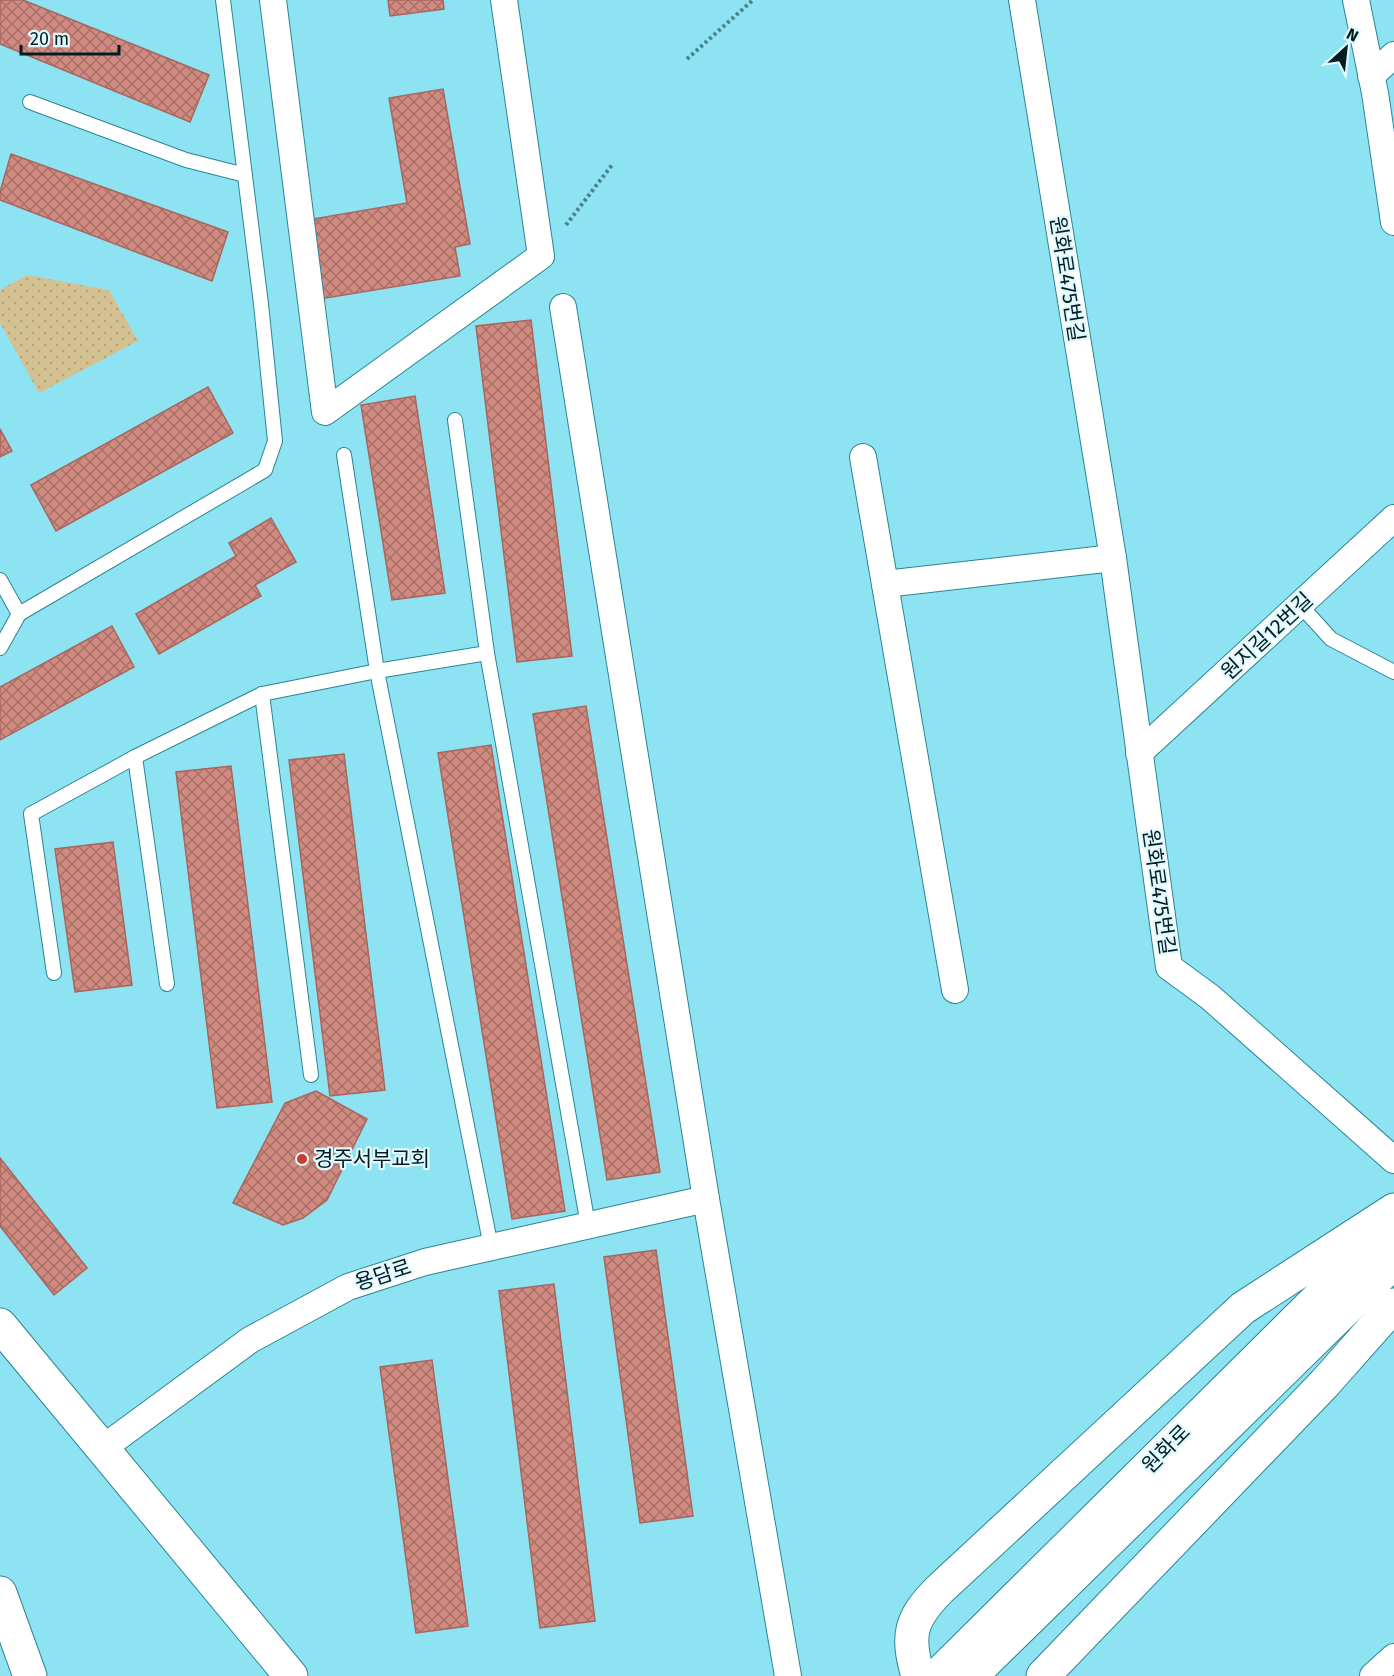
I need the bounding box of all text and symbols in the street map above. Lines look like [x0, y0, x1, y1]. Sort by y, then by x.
scale bar [21, 18, 118, 56]
north arrow [1316, 18, 1376, 78]
text: N [1344, 24, 1362, 46]
text: 20 m [30, 28, 69, 50]
street label: 원화로475번길 [1044, 214, 1090, 344]
street label: 원지길12번길 [1216, 587, 1318, 685]
street label: 원화로475번길 [1137, 827, 1181, 957]
place label: 경주서부교회 [314, 1146, 430, 1172]
marker: 경주서부교회 [295, 1152, 309, 1166]
street label: 용담로 [351, 1254, 415, 1296]
street label: 원화로 [1136, 1419, 1196, 1479]

